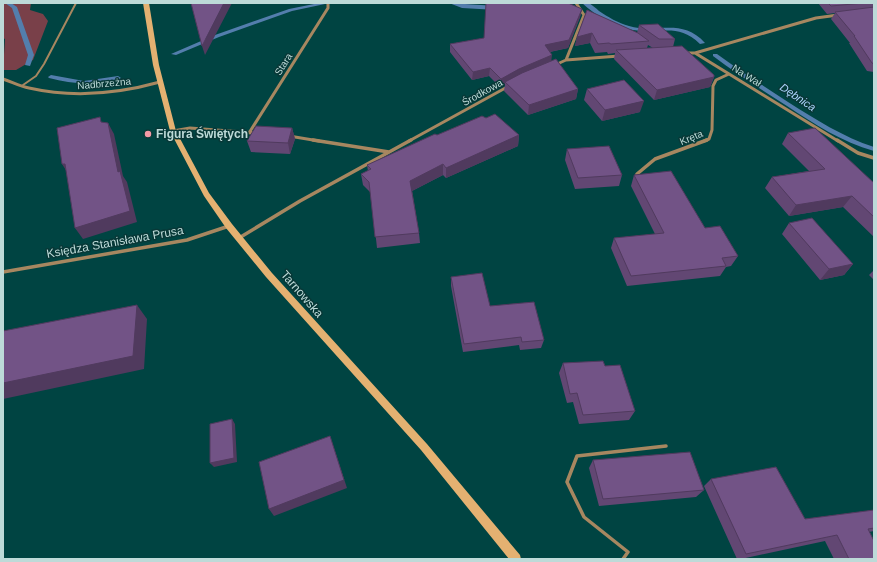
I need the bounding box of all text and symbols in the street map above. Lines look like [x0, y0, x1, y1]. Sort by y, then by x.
street label: Stara [272, 51, 295, 77]
street label: Na Wał [730, 62, 764, 89]
street label: Nadbrzeżna [77, 76, 132, 91]
street label: Środkowa [460, 76, 505, 108]
water label: Dębnica [778, 81, 818, 113]
place label: Figura Świętych [156, 126, 248, 141]
street label: Kręta [678, 128, 705, 147]
marker: Figura Świętych [143, 129, 153, 139]
street label: Księdza Stanisława Prusa [45, 223, 185, 261]
street label: Tarnowska [278, 268, 326, 320]

